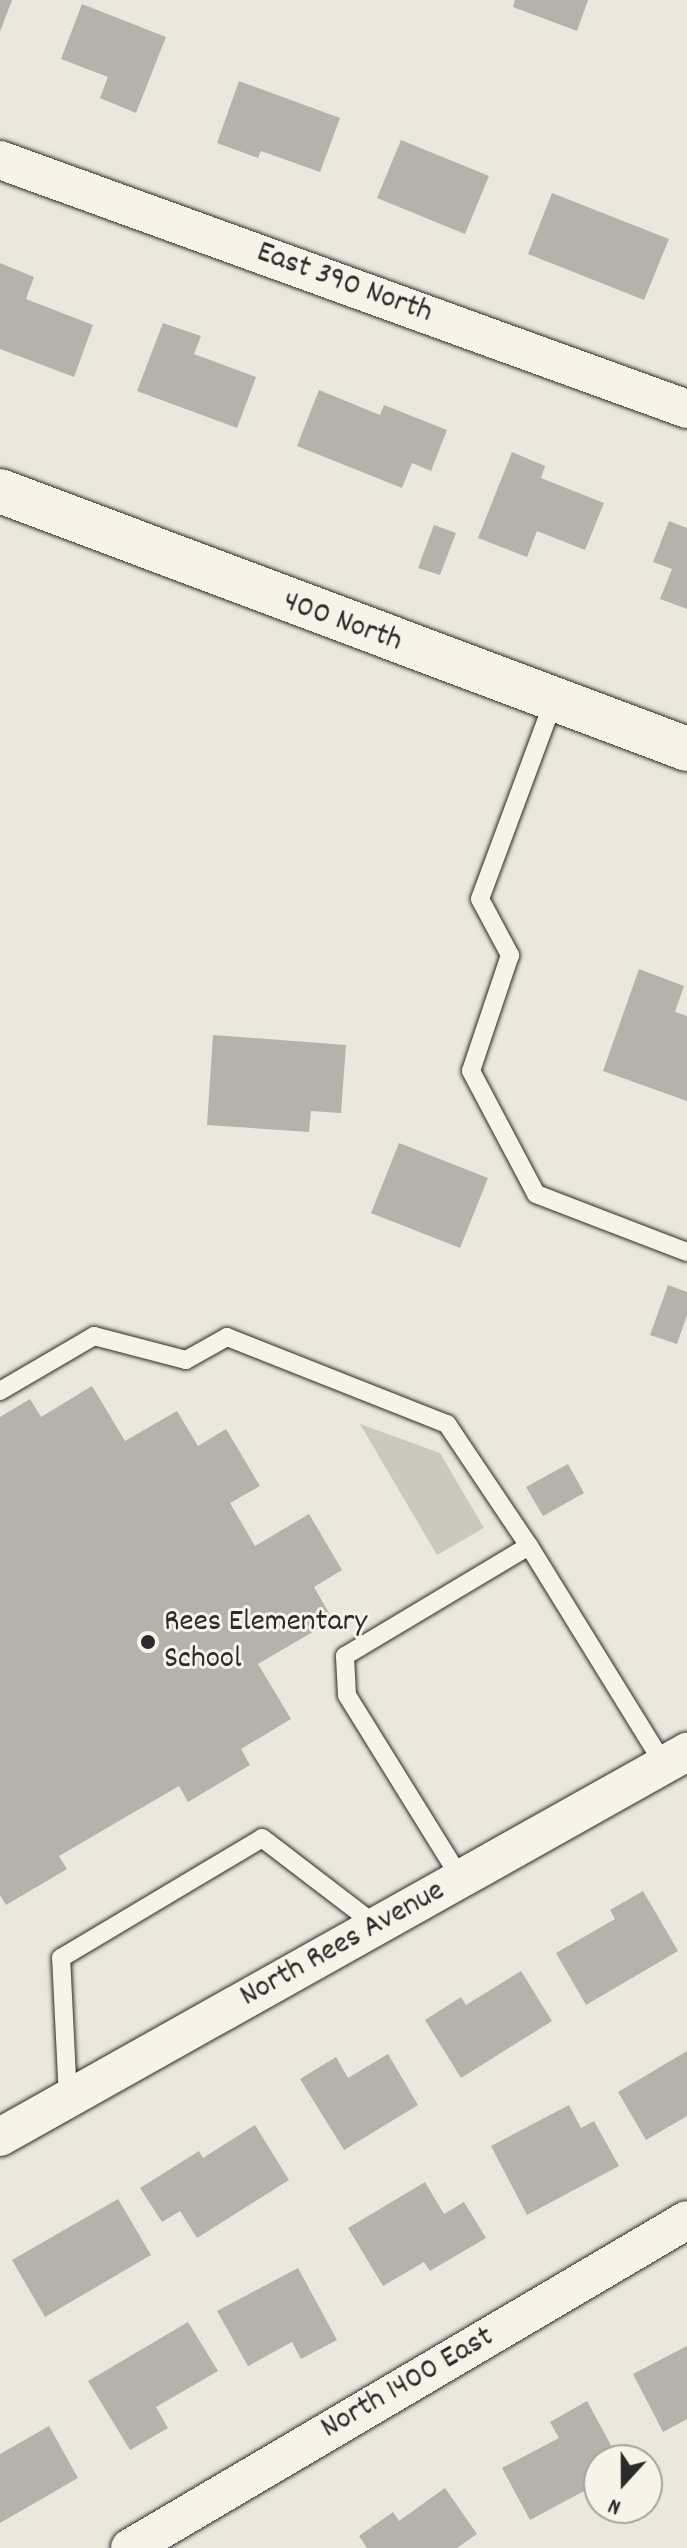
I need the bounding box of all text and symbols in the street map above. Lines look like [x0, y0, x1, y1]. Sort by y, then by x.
street label: East 390 North [251, 234, 437, 334]
street label: 400 North [277, 584, 407, 662]
place label: Rees Elementary School [164, 1605, 367, 1680]
marker: Rees Elementary School [139, 1633, 157, 1651]
street label: North Rees Avenue [234, 1873, 452, 2017]
street label: North 1400 East [315, 2319, 501, 2449]
north arrow [583, 2444, 663, 2524]
text: N [604, 2489, 626, 2521]

